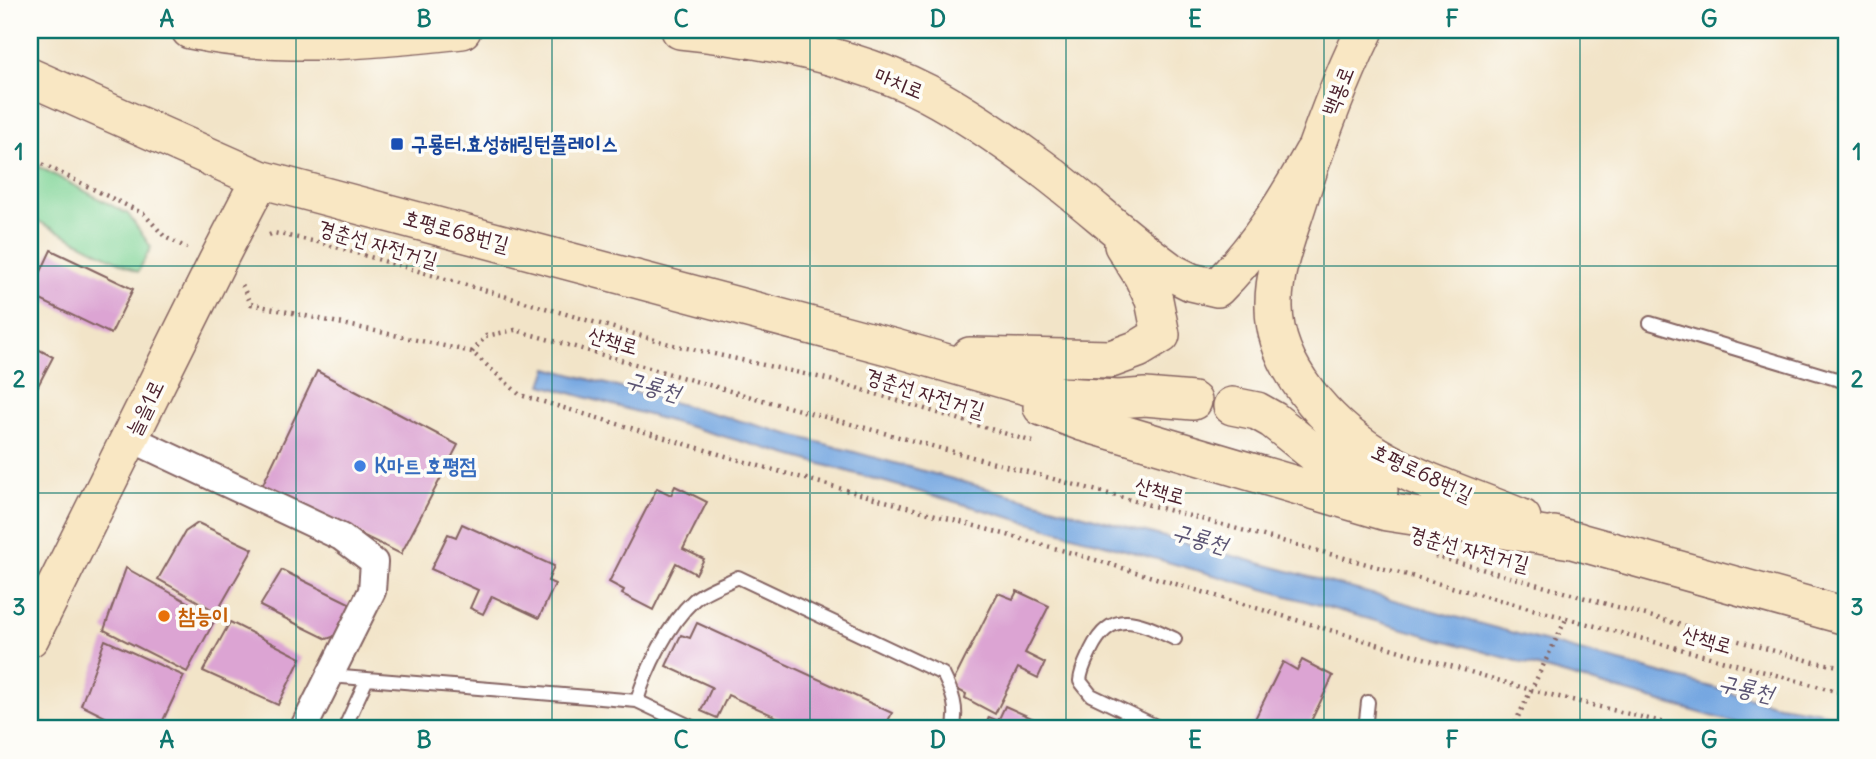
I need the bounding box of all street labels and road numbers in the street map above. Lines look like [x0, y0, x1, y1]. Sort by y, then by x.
street label: 마치로 [871, 61, 928, 105]
street label: 백봉로 [1316, 62, 1360, 119]
street label: 호평로68번길 [400, 203, 512, 258]
street label: 경춘선 자전거길 [315, 214, 441, 274]
street label: 산책로 [585, 321, 641, 360]
street label: 경춘선 자전거길 [862, 362, 988, 423]
street label: 늘을1로 [119, 375, 170, 440]
street label: 호평로68번길 [1367, 437, 1477, 508]
street label: 산책로 [1132, 471, 1188, 510]
street label: 경춘선 자전거길 [1406, 520, 1532, 578]
street label: 산책로 [1679, 620, 1735, 659]

